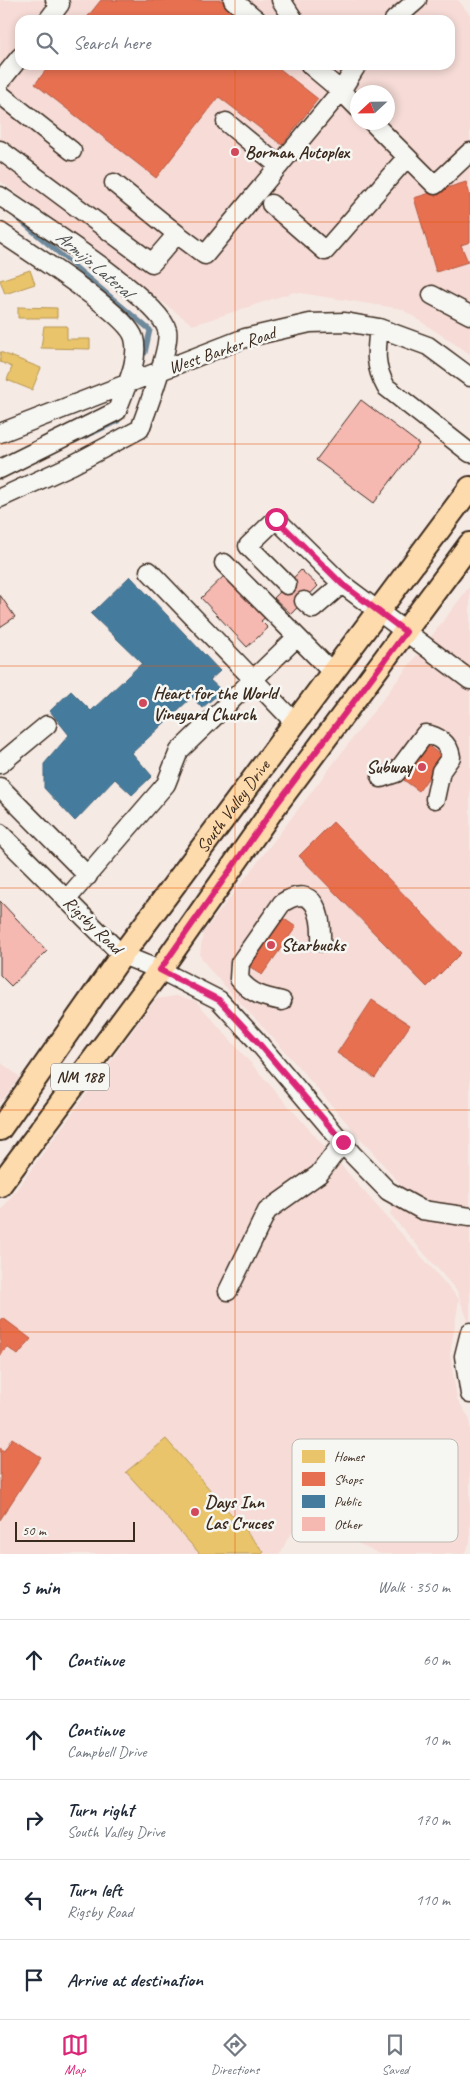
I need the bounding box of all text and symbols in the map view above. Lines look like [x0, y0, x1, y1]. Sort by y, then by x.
search box [15, 15, 455, 70]
icon: search [33, 29, 61, 57]
text: Search here [73, 31, 150, 55]
north arrow [350, 85, 395, 130]
place label: Borman Autoplex [245, 141, 351, 163]
marker: Borman Autoplex [229, 146, 241, 158]
water label: Armijo Lateral [51, 225, 142, 307]
street label: West Barker Road [166, 320, 281, 379]
route start [265, 508, 288, 531]
place label: Heart for the World Vineyard Church [153, 682, 280, 725]
marker: Heart for the World Vineyard Church [137, 697, 149, 709]
street label: South Valley Drive [191, 755, 275, 857]
place label: Subway [366, 756, 414, 778]
marker: Subway [416, 761, 428, 773]
street label: Rigsby Road [59, 891, 129, 961]
place label: Starbucks [281, 934, 347, 956]
marker: Starbucks [265, 939, 277, 951]
road number: NM 188 [51, 1064, 109, 1090]
route end [332, 1131, 355, 1154]
legend [292, 1439, 458, 1542]
text: Homes [334, 1448, 365, 1465]
text: Shops [334, 1471, 364, 1488]
place label: Days Inn Las Cruces [205, 1491, 274, 1534]
text: Public [334, 1493, 362, 1510]
marker: Days Inn Las Cruces [189, 1506, 201, 1518]
text: Other [334, 1516, 363, 1533]
scale bar [15, 1519, 135, 1542]
text: 50 m [22, 1522, 46, 1539]
text: 5 min [20, 1574, 60, 1600]
text: Walk · 350 m [378, 1577, 450, 1597]
icon: ahead [20, 1646, 48, 1674]
text: Continue [67, 1648, 124, 1672]
text: 60 m [423, 1650, 450, 1670]
text: Continue [67, 1718, 124, 1742]
icon: ahead [20, 1726, 48, 1754]
text: 10 m [423, 1730, 450, 1750]
text: Campbell Drive [67, 1742, 147, 1762]
text: Turn right [67, 1798, 134, 1822]
icon: right [20, 1806, 48, 1834]
text: 170 m [416, 1810, 450, 1830]
text: South Valley Drive [67, 1822, 165, 1842]
text: Turn left [67, 1878, 122, 1902]
icon: left [20, 1886, 48, 1914]
text: 110 m [416, 1890, 450, 1910]
text: Rigsby Road [67, 1902, 133, 1922]
icon: arrive [20, 1966, 48, 1994]
text: Arrive at destination [67, 1968, 203, 1992]
tab: Map [61, 2031, 89, 2078]
tab: Directions [211, 2031, 259, 2078]
tab: Saved [381, 2031, 409, 2078]

